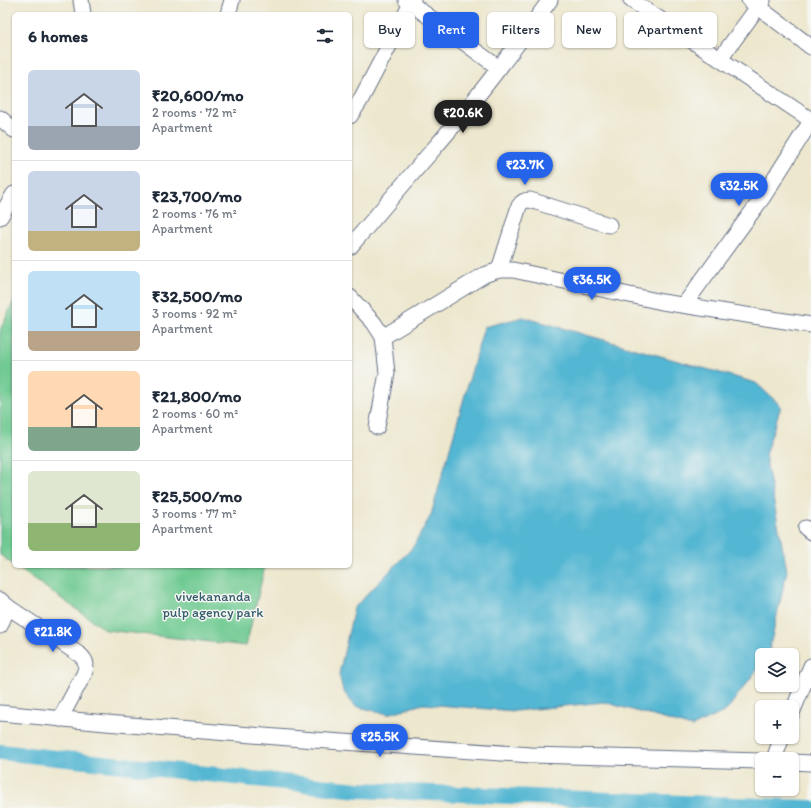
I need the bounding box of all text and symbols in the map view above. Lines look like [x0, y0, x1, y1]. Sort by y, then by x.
chip: Buy [364, 12, 415, 48]
chip: Rent [423, 12, 479, 48]
chip: Filters [487, 12, 554, 48]
chip: New [562, 12, 616, 48]
chip: Apartment [624, 12, 717, 48]
icon: filters [314, 25, 336, 47]
text: 6 homes [28, 26, 88, 46]
text: ₹20,600/mo [152, 85, 244, 105]
icon: home [60, 86, 108, 134]
pin: ₹20.6K [430, 100, 496, 134]
text: 2 rooms · 72 m² [152, 105, 237, 120]
text: ₹20.6K [443, 105, 483, 120]
text: Apartment [152, 120, 213, 135]
pin: ₹23.7K [492, 152, 558, 186]
text: ₹23.7K [506, 157, 544, 172]
pin: ₹32.5K [706, 173, 772, 207]
text: ₹32.5K [720, 178, 758, 193]
text: ₹23,700/mo [152, 186, 242, 206]
icon: home [60, 187, 108, 235]
text: 2 rooms · 76 m² [152, 206, 237, 221]
text: Apartment [152, 221, 213, 236]
pin: ₹36.5K [559, 267, 625, 301]
text: ₹36.5K [573, 272, 611, 287]
text: ₹32,500/mo [152, 286, 242, 306]
icon: home [60, 287, 108, 335]
text: 3 rooms · 92 m² [152, 306, 237, 321]
text: Apartment [152, 321, 213, 336]
text: ₹21,800/mo [152, 386, 242, 406]
icon: home [60, 387, 108, 435]
text: 2 rooms · 60 m² [152, 406, 238, 421]
text: Apartment [152, 421, 213, 436]
text: ₹25,500/mo [152, 486, 242, 506]
icon: home [60, 487, 108, 535]
text: 3 rooms · 77 m² [152, 506, 237, 521]
text: Apartment [152, 521, 213, 536]
park label: vivekananda pulp agency park [162, 588, 264, 621]
pin: ₹21.8K [20, 619, 86, 653]
text: ₹21.8K [34, 624, 72, 639]
map controls [755, 648, 799, 796]
button: layers [755, 648, 799, 692]
button: + [755, 700, 799, 744]
pin: ₹25.5K [347, 724, 413, 758]
text: ₹25.5K [361, 729, 399, 744]
button: − [755, 752, 799, 796]

